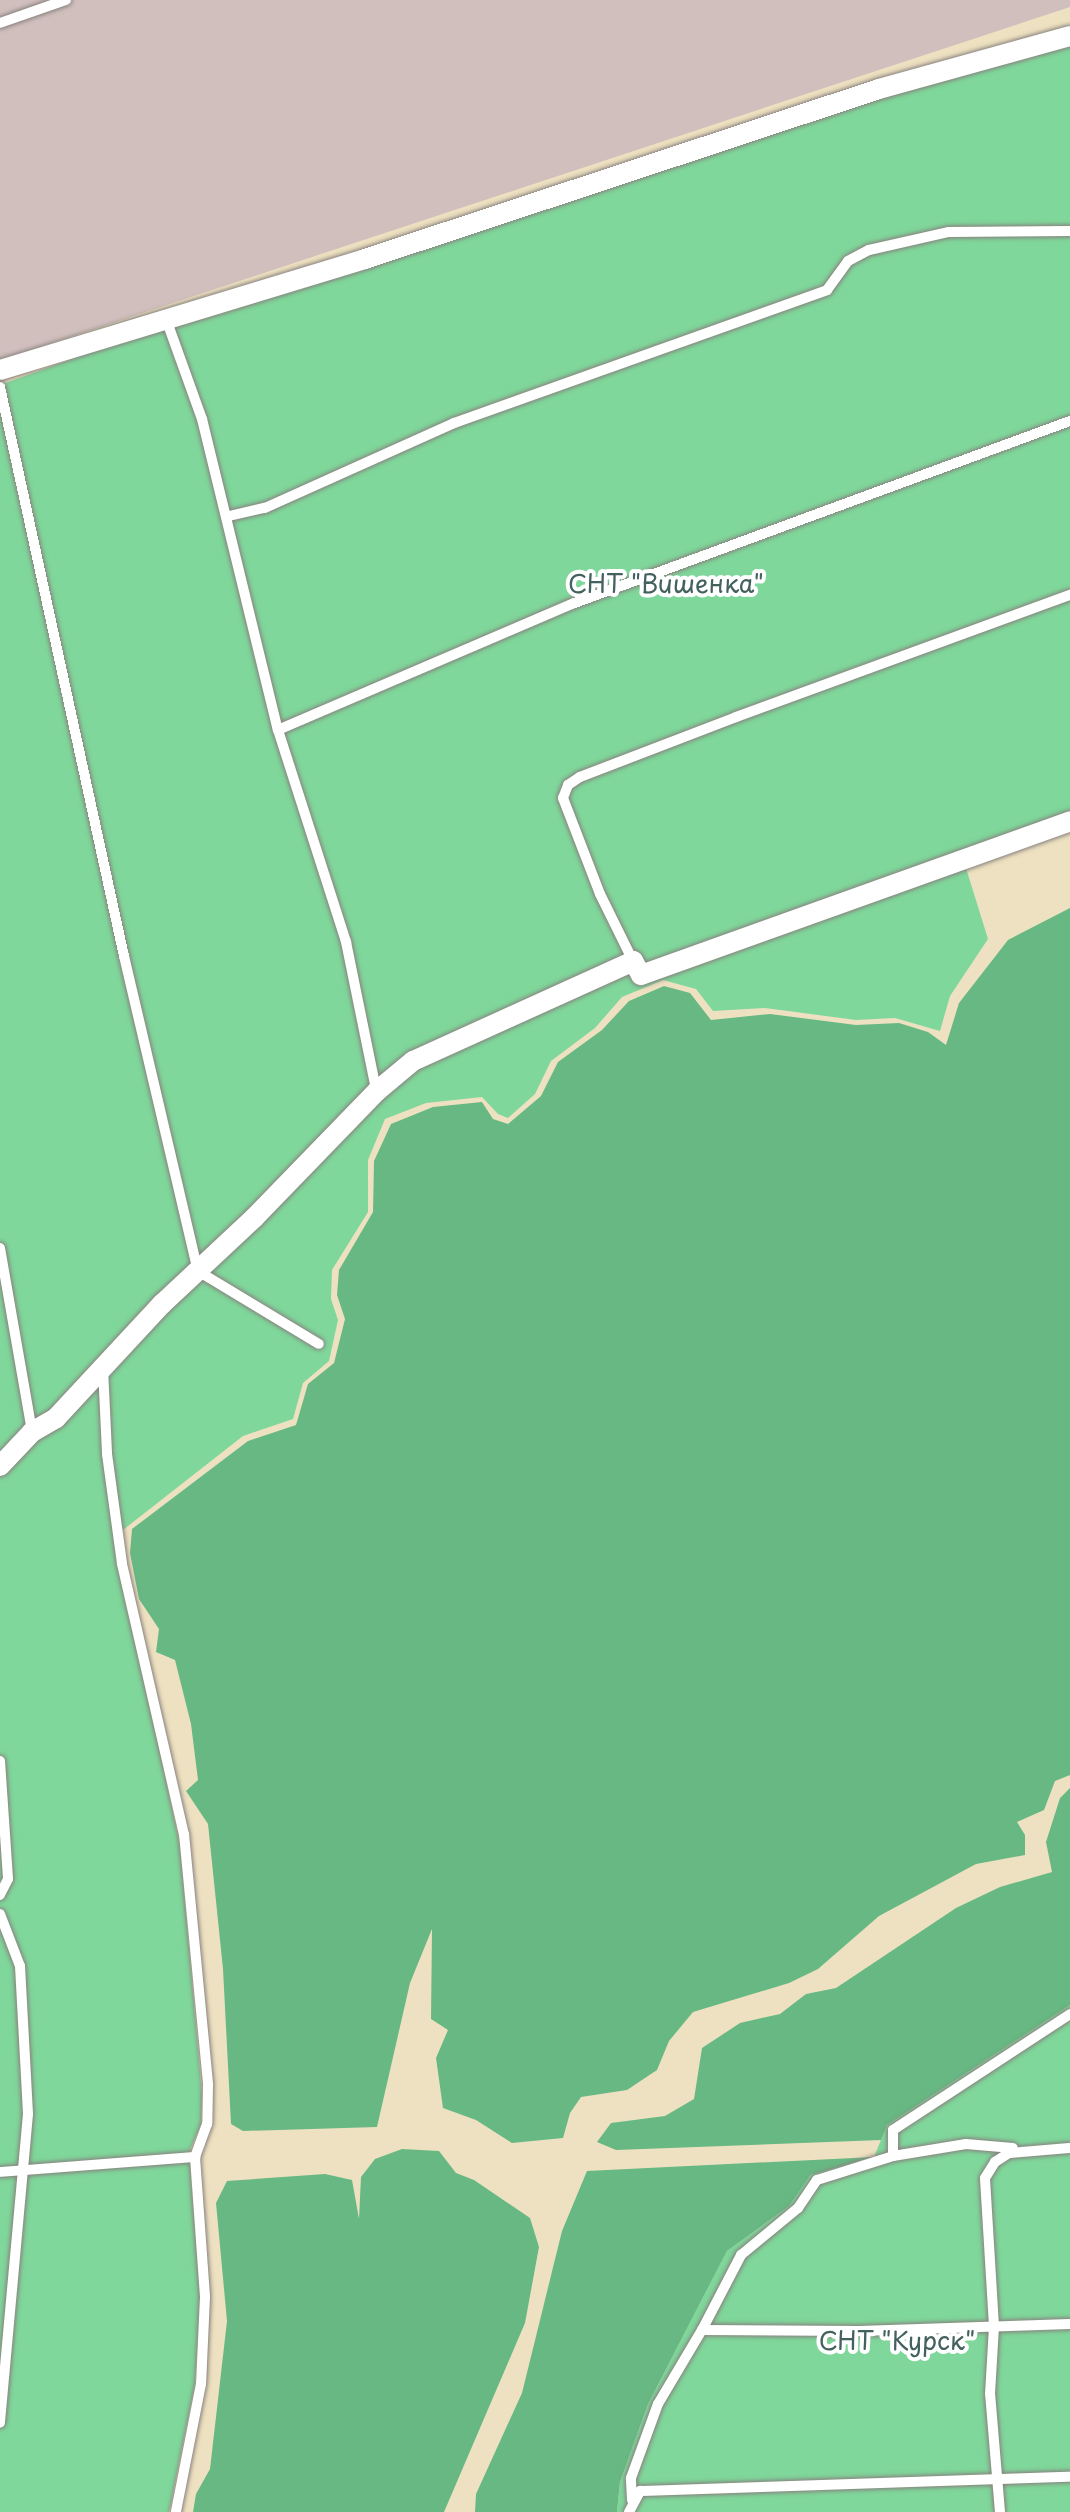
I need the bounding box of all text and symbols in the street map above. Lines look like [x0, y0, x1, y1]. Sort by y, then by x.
park label: СНТ "Вишенка" [568, 568, 764, 598]
park label: СНТ "Курск" [818, 2325, 976, 2355]

